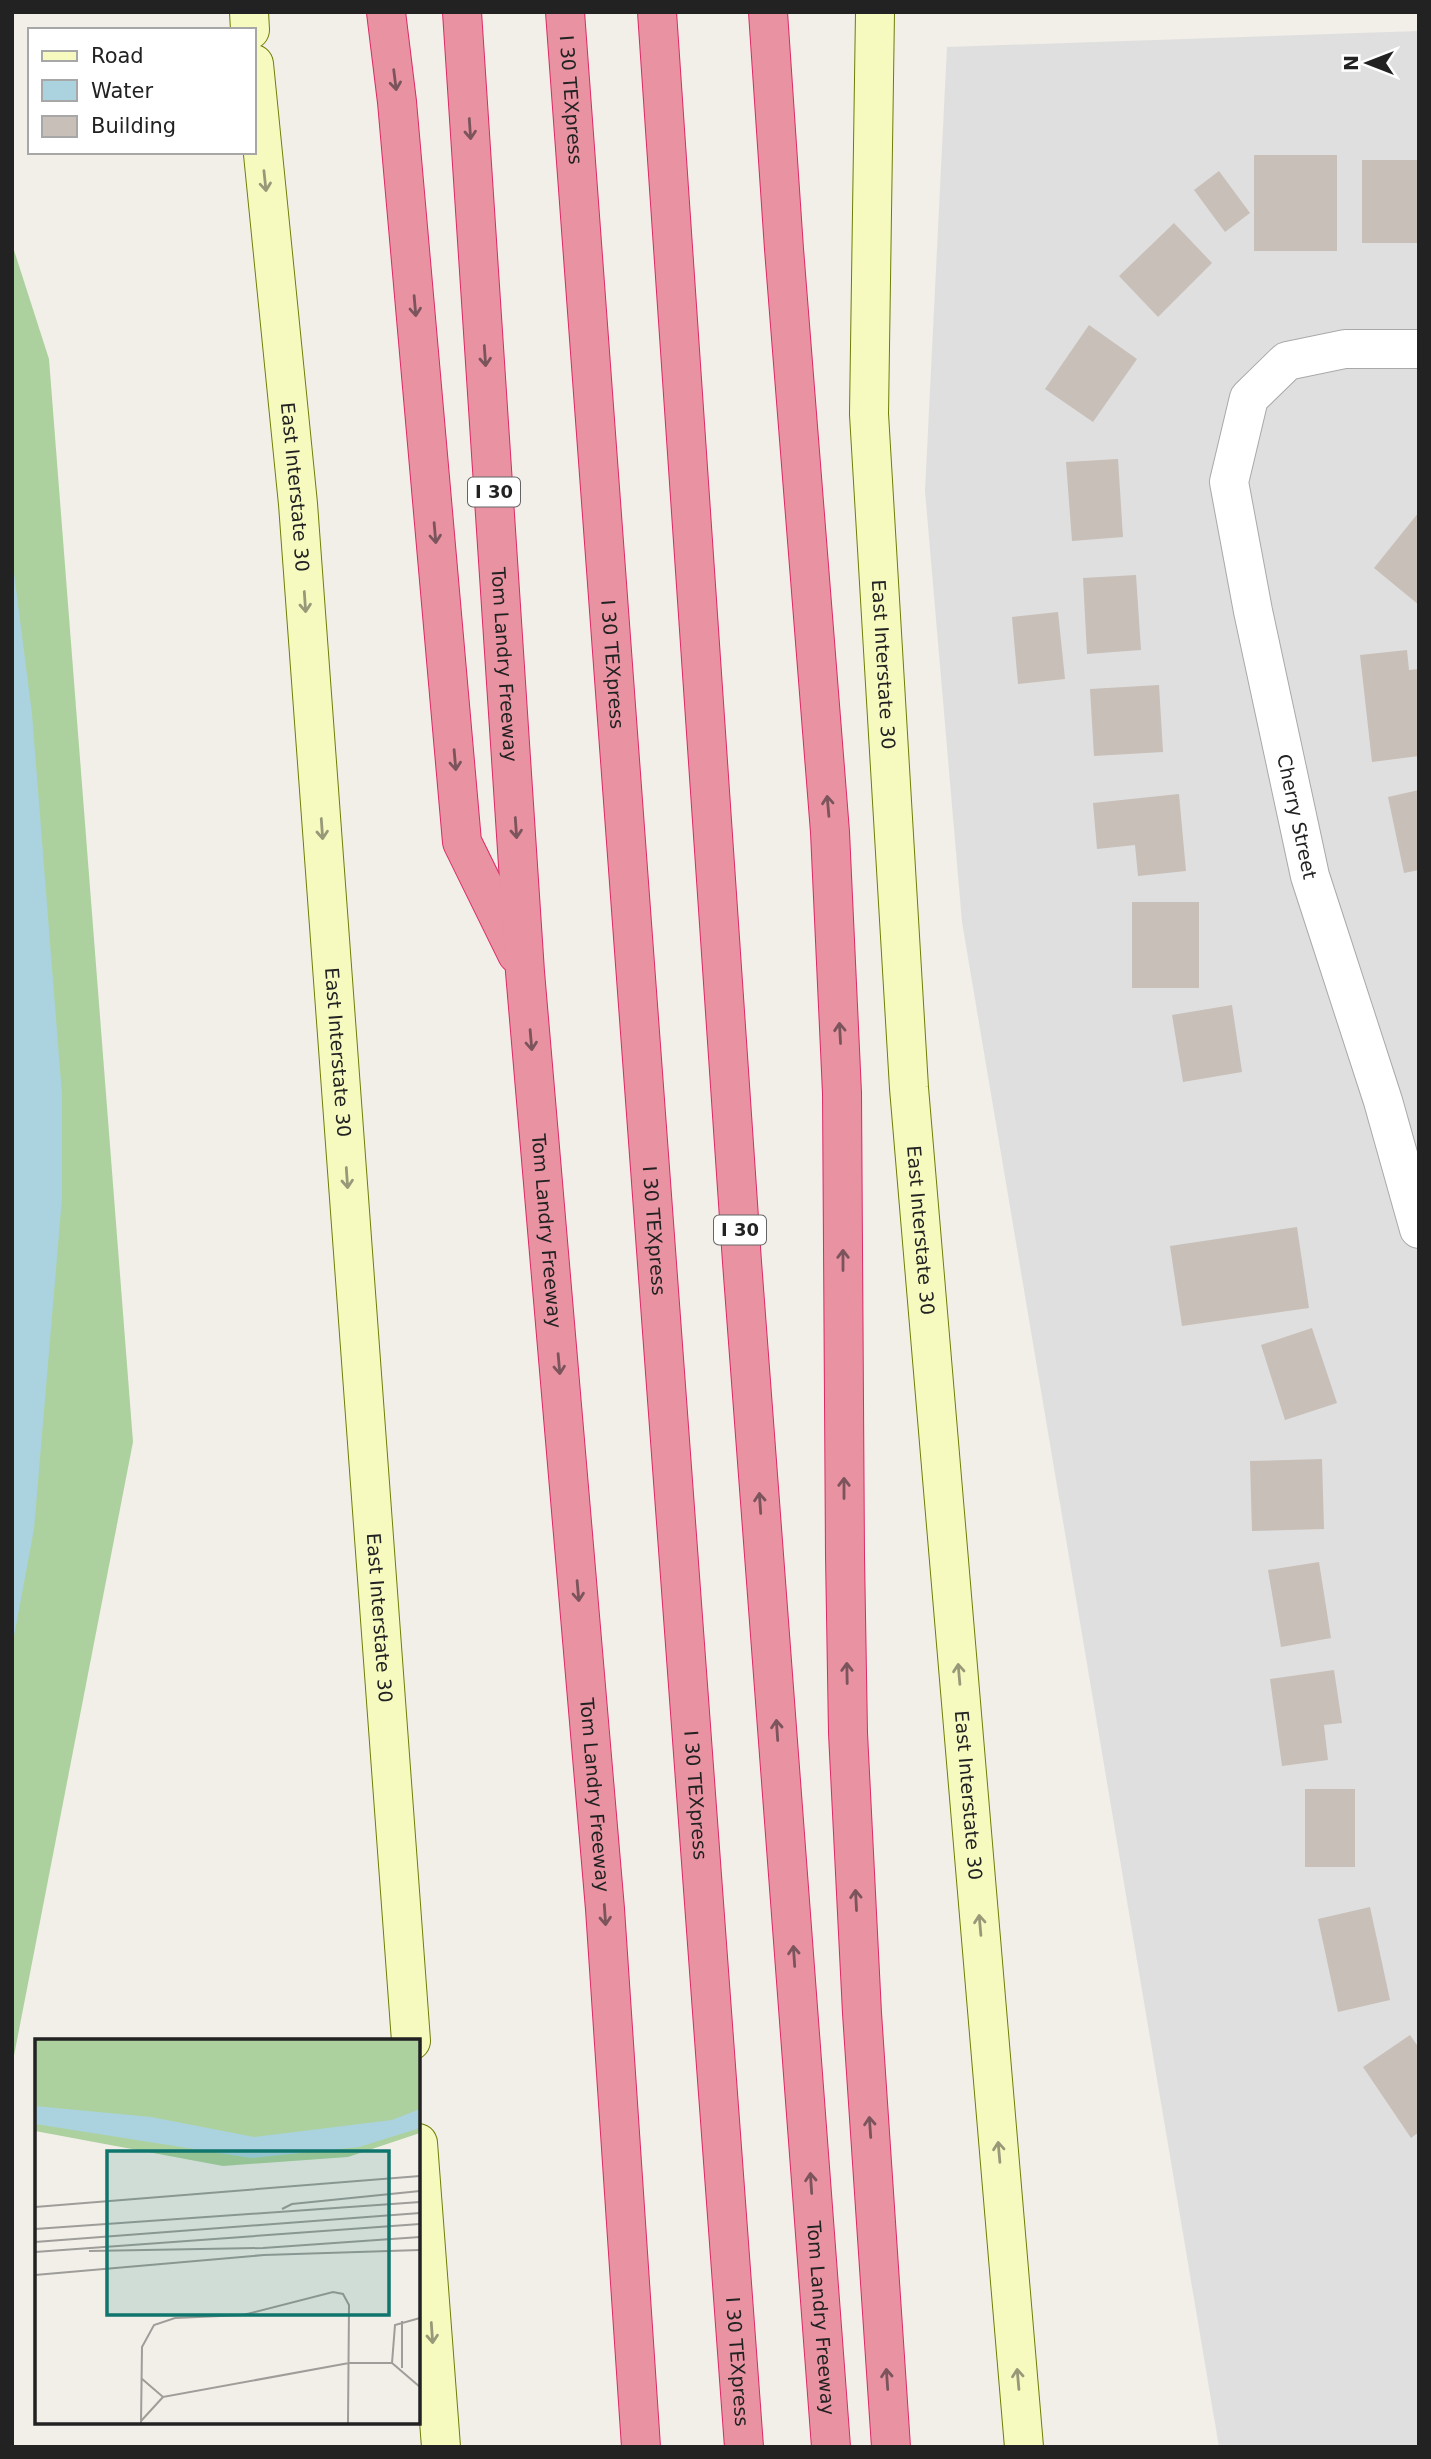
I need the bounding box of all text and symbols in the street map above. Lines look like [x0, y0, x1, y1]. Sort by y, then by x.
legend [28, 28, 256, 154]
north arrow [1333, 28, 1403, 98]
street label: I 30 TEXpress [556, 34, 587, 165]
text: Road [91, 44, 144, 68]
text: N [1340, 55, 1362, 71]
one-way arrow [388, 68, 401, 91]
text: Water [91, 79, 153, 103]
text: Building [91, 114, 176, 138]
one-way arrow [464, 117, 477, 140]
one-way arrow [259, 169, 272, 191]
one-way arrow [409, 295, 422, 317]
one-way arrow [479, 344, 492, 367]
street label: East Interstate 30 [277, 401, 314, 572]
road number: I 30 [468, 478, 520, 506]
one-way arrow [429, 521, 442, 544]
street label: Tom Landry Freeway [487, 566, 522, 763]
street label: East Interstate 30 [868, 579, 900, 750]
one-way arrow [299, 590, 312, 613]
street label: I 30 TEXpress [597, 599, 629, 730]
one-way arrow [449, 748, 462, 771]
street label: Cherry Street [1273, 752, 1321, 881]
one-way arrow [821, 795, 834, 817]
one-way arrow [510, 816, 523, 839]
one-way arrow [316, 817, 329, 840]
street label: East Interstate 30 [321, 967, 356, 1138]
one-way arrow [833, 1022, 846, 1045]
one-way arrow [525, 1028, 538, 1051]
street label: Tom Landry Freeway [528, 1132, 566, 1329]
street label: East Interstate 30 [903, 1145, 939, 1316]
street label: I 30 TEXpress [639, 1165, 670, 1296]
one-way arrow [341, 1166, 354, 1189]
road number: I 30 [714, 1216, 766, 1245]
one-way arrow [836, 1249, 850, 1272]
one-way arrow [553, 1352, 566, 1375]
one-way arrow [837, 1476, 851, 1499]
one-way arrow [753, 1492, 766, 1514]
street label: East Interstate 30 [363, 1532, 397, 1703]
one-way arrow [572, 1579, 585, 1602]
one-way arrow [840, 1662, 854, 1685]
one-way arrow [952, 1663, 965, 1686]
street label: Tom Landry Freeway [576, 1696, 615, 1893]
street label: East Interstate 30 [951, 1710, 987, 1881]
one-way arrow [770, 1719, 783, 1741]
street label: I 30 TEXpress [680, 1730, 712, 1861]
one-way arrow [850, 1889, 863, 1912]
one-way arrow [599, 1903, 612, 1926]
one-way arrow [973, 1915, 986, 1937]
one-way arrow [787, 1946, 800, 1968]
inset map [35, 2039, 420, 2424]
one-way arrow [863, 2116, 876, 2139]
one-way arrow [992, 2141, 1005, 2164]
one-way arrow [804, 2172, 817, 2195]
street label: Tom Landry Freeway [803, 2219, 840, 2416]
street label: I 30 TEXpress [722, 2296, 753, 2427]
one-way arrow [426, 2321, 439, 2344]
one-way arrow [880, 2367, 893, 2390]
one-way arrow [1011, 2368, 1024, 2391]

